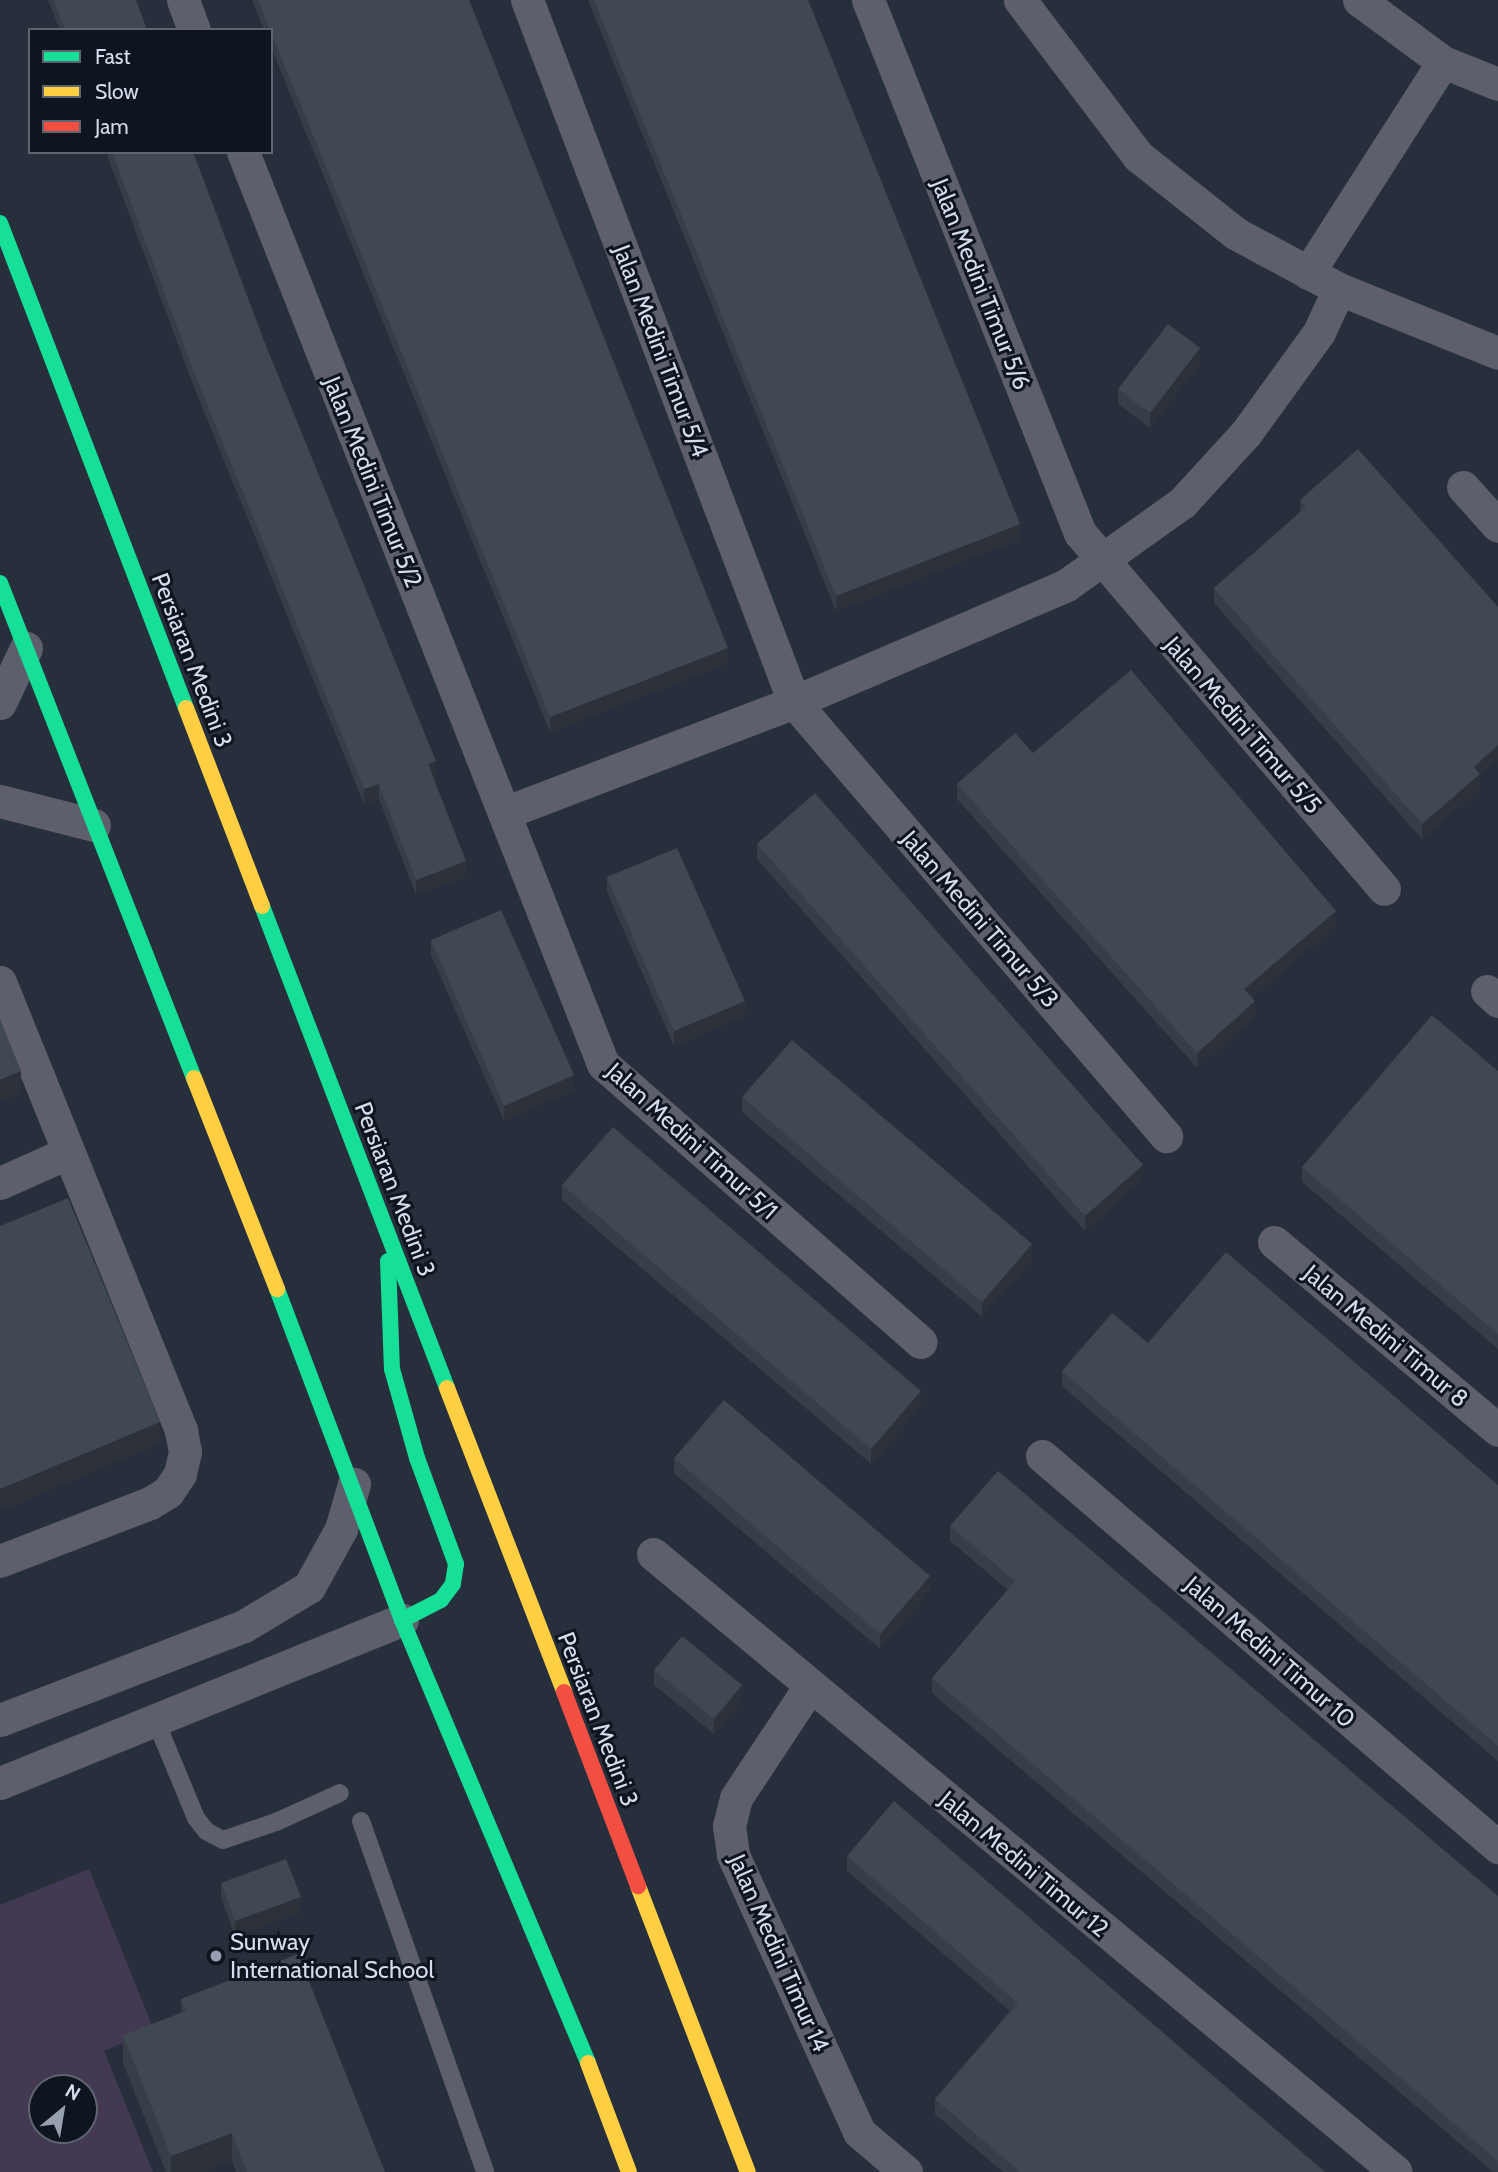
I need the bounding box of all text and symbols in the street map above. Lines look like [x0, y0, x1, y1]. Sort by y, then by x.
legend [28, 28, 273, 154]
text: Fast [95, 44, 131, 69]
text: Slow [95, 79, 139, 104]
text: Jam [95, 114, 129, 139]
street label: Jalan Medini Timur 5/6 [925, 174, 1037, 394]
street label: Jalan Medini Timur 5/4 [607, 241, 715, 461]
street label: Jalan Medini Timur 5/2 [318, 372, 428, 592]
street label: Persiaran Medini 3 [146, 569, 238, 751]
street label: Jalan Medini Timur 5/5 [1158, 631, 1328, 819]
street label: Jalan Medini Timur 5/3 [895, 825, 1065, 1013]
street label: Jalan Medini Timur 5/1 [601, 1057, 783, 1225]
street label: Persiaran Medini 3 [349, 1098, 441, 1280]
street label: Jalan Medini Timur 8 [1298, 1259, 1474, 1413]
street label: Jalan Medini Timur 10 [1179, 1570, 1361, 1734]
street label: Persiaran Medini 3 [552, 1628, 644, 1810]
street label: Jalan Medini Timur 12 [934, 1785, 1114, 1943]
street label: Jalan Medini Timur 14 [722, 1850, 836, 2056]
place label: Sunway International School [230, 1928, 434, 1984]
marker: Sunway International School [208, 1948, 224, 1964]
north arrow [28, 2074, 98, 2144]
text: N [61, 2079, 84, 2105]

